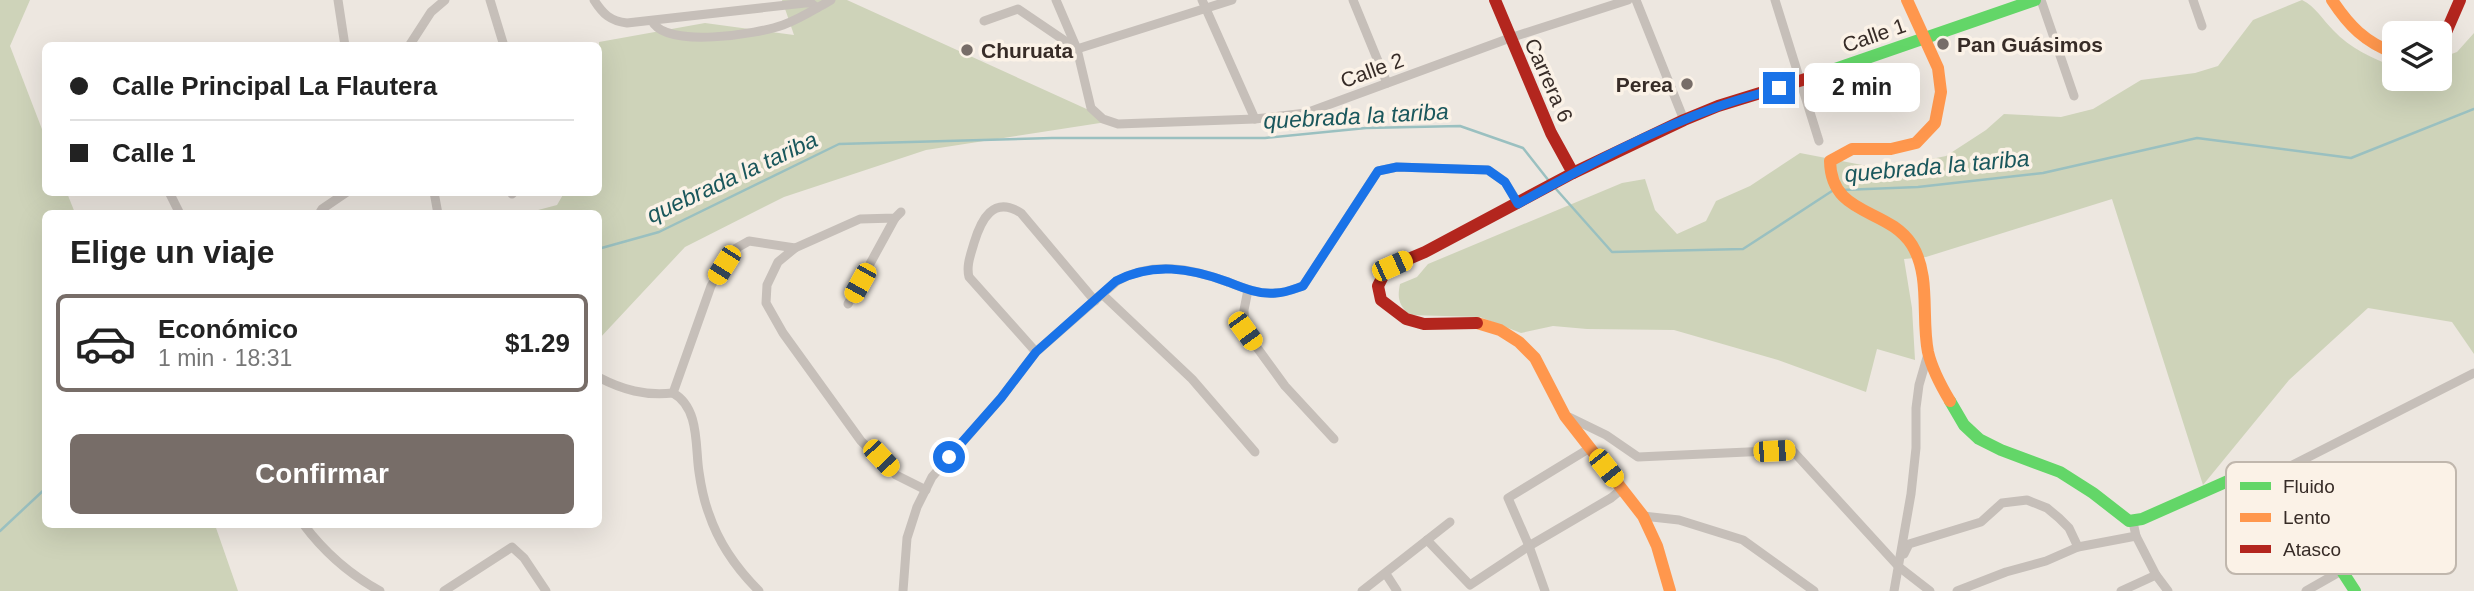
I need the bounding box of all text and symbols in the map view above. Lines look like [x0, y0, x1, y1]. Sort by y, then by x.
street label: Calle 1 [1839, 13, 1909, 57]
map controls [2382, 21, 2452, 91]
button: layers [2382, 21, 2452, 91]
place label: Pan Guásimos [1957, 33, 2103, 56]
street label: Carrera 6 [1520, 35, 1578, 125]
marker: Pan Guásimos [1935, 36, 1951, 52]
place label: Churuata [981, 39, 1073, 62]
marker: Churuata [959, 42, 975, 58]
street label: Calle 2 [1337, 48, 1407, 92]
callout: 2 min [1803, 64, 1919, 112]
text: Calle Principal La Flautera [112, 71, 437, 101]
route end [1763, 72, 1795, 104]
place label: Perea [1616, 73, 1673, 96]
text: 2 min [1832, 74, 1892, 100]
marker: Perea [1679, 76, 1695, 92]
water label: quebrada la tariba [1263, 98, 1449, 134]
water label: quebrada la tariba [642, 126, 822, 228]
text: Calle 1 [112, 138, 196, 168]
water label: quebrada la tariba [1844, 145, 2030, 187]
text: Elige un viaje [70, 234, 275, 270]
car [704, 242, 745, 288]
car [1369, 248, 1416, 284]
car [841, 260, 880, 306]
car [1225, 308, 1266, 354]
icon: car [74, 312, 137, 375]
text: Económico [158, 314, 298, 344]
text: $1.29 [505, 328, 570, 358]
text: 1 min · 18:31 [158, 345, 292, 371]
button: Confirmar [70, 434, 574, 514]
car [859, 435, 904, 481]
car [1753, 439, 1796, 463]
route start [933, 441, 965, 473]
car [1585, 445, 1628, 491]
legend [2226, 462, 2456, 574]
text: Fluido [2283, 476, 2335, 497]
text: Lento [2283, 507, 2331, 528]
text: Atasco [2283, 539, 2341, 560]

